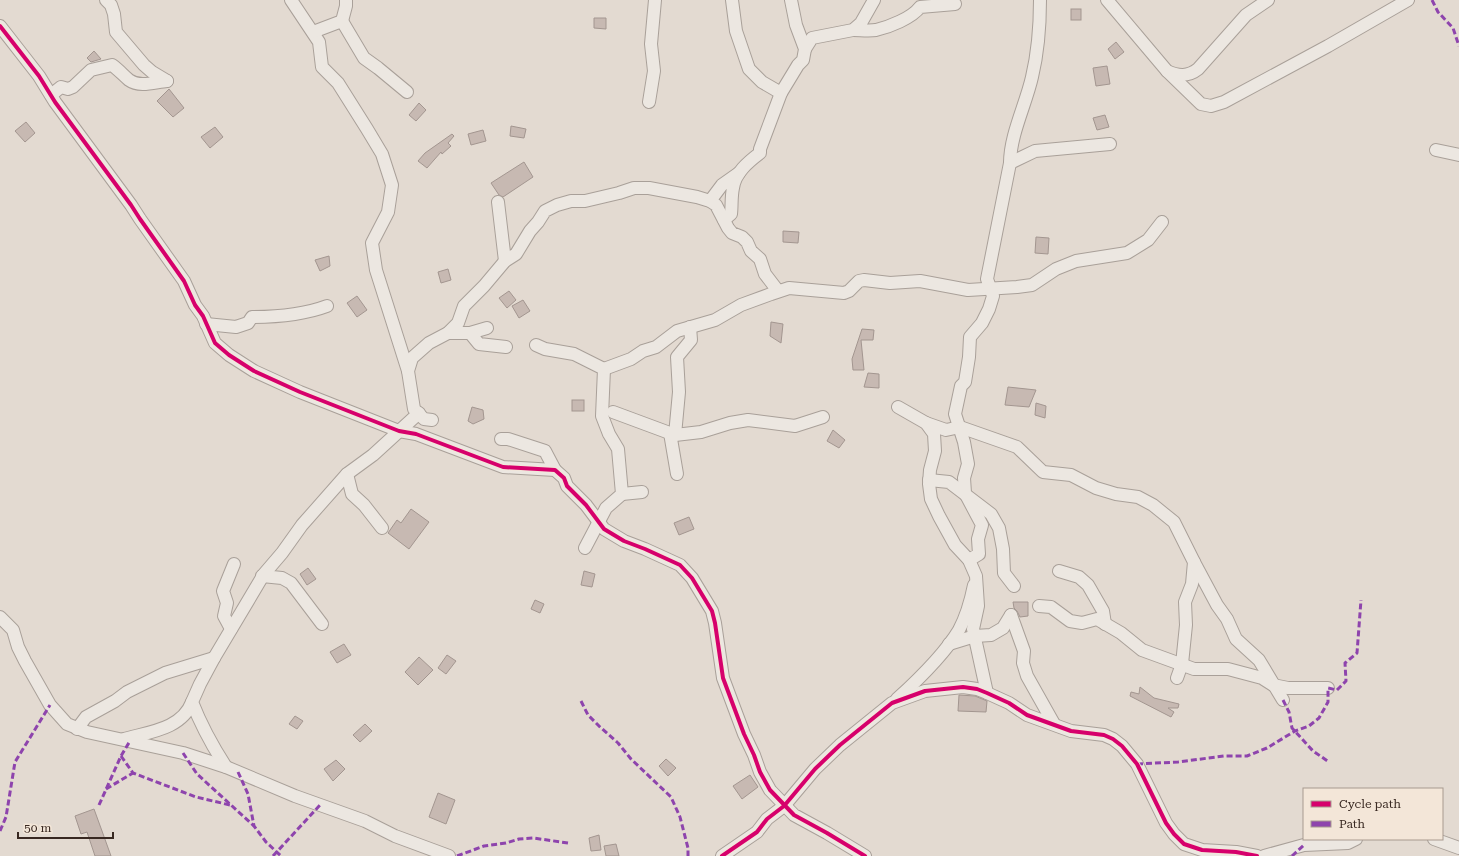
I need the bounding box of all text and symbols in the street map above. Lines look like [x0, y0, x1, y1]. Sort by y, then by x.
legend [1303, 788, 1443, 840]
text: Cycle path [1339, 797, 1401, 811]
scale bar [18, 814, 113, 840]
text: Path [1339, 817, 1365, 831]
text: 50 m [24, 821, 51, 835]

